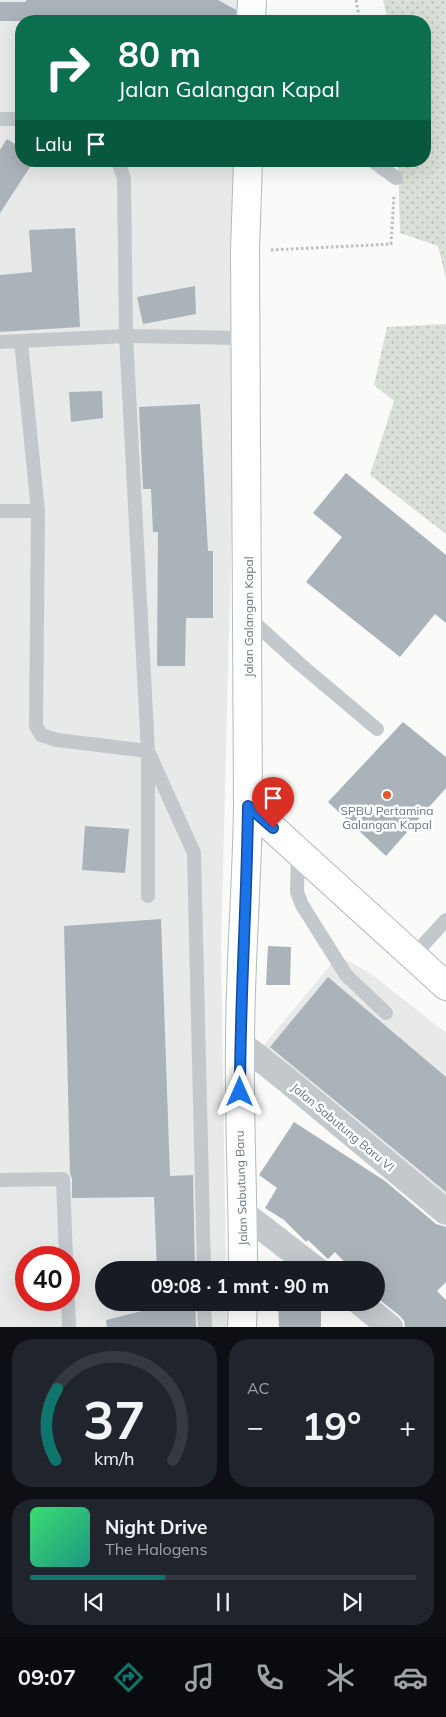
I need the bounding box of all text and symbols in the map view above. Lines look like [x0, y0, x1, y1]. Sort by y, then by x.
text: 80 m [118, 32, 201, 76]
icon: right [35, 35, 100, 100]
text: Jalan Galangan Kapal [118, 75, 340, 103]
icon: arrive [82, 130, 110, 158]
text: Lalu [35, 132, 72, 156]
street label: Jalan Galangan Kapal [241, 556, 256, 678]
pin [252, 777, 294, 828]
icon: arrive [259, 784, 287, 812]
marker: SPBU Pertamina Galangan Kapal [381, 789, 393, 801]
place label: SPBU Pertamina Galangan Kapal [340, 803, 434, 832]
position arrow [213, 1065, 265, 1117]
street label: Jalan Sabutung Baru VI [288, 1079, 398, 1175]
street label: Jalan Sabutung Baru [231, 1130, 251, 1246]
speed limit sign: 40 [15, 1246, 80, 1311]
text: 09:08 · 1 mnt · 90 m [151, 1274, 329, 1298]
text: AC [247, 1378, 270, 1398]
text: 37 [83, 1387, 146, 1452]
text: 19° [301, 1402, 362, 1450]
text: − [247, 1409, 264, 1444]
text: + [399, 1409, 416, 1444]
text: km/h [94, 1447, 135, 1469]
text: Night Drive [105, 1515, 207, 1539]
text: The Halogens [105, 1539, 207, 1559]
icon: previous [80, 1588, 108, 1616]
icon: pause [209, 1588, 237, 1616]
icon: next [338, 1588, 366, 1616]
icon: directions [111, 1660, 146, 1695]
icon: music [182, 1660, 217, 1695]
icon: phone [252, 1660, 287, 1695]
icon: climate [323, 1660, 358, 1695]
icon: car [393, 1660, 428, 1695]
text: 09:07 [18, 1663, 76, 1691]

